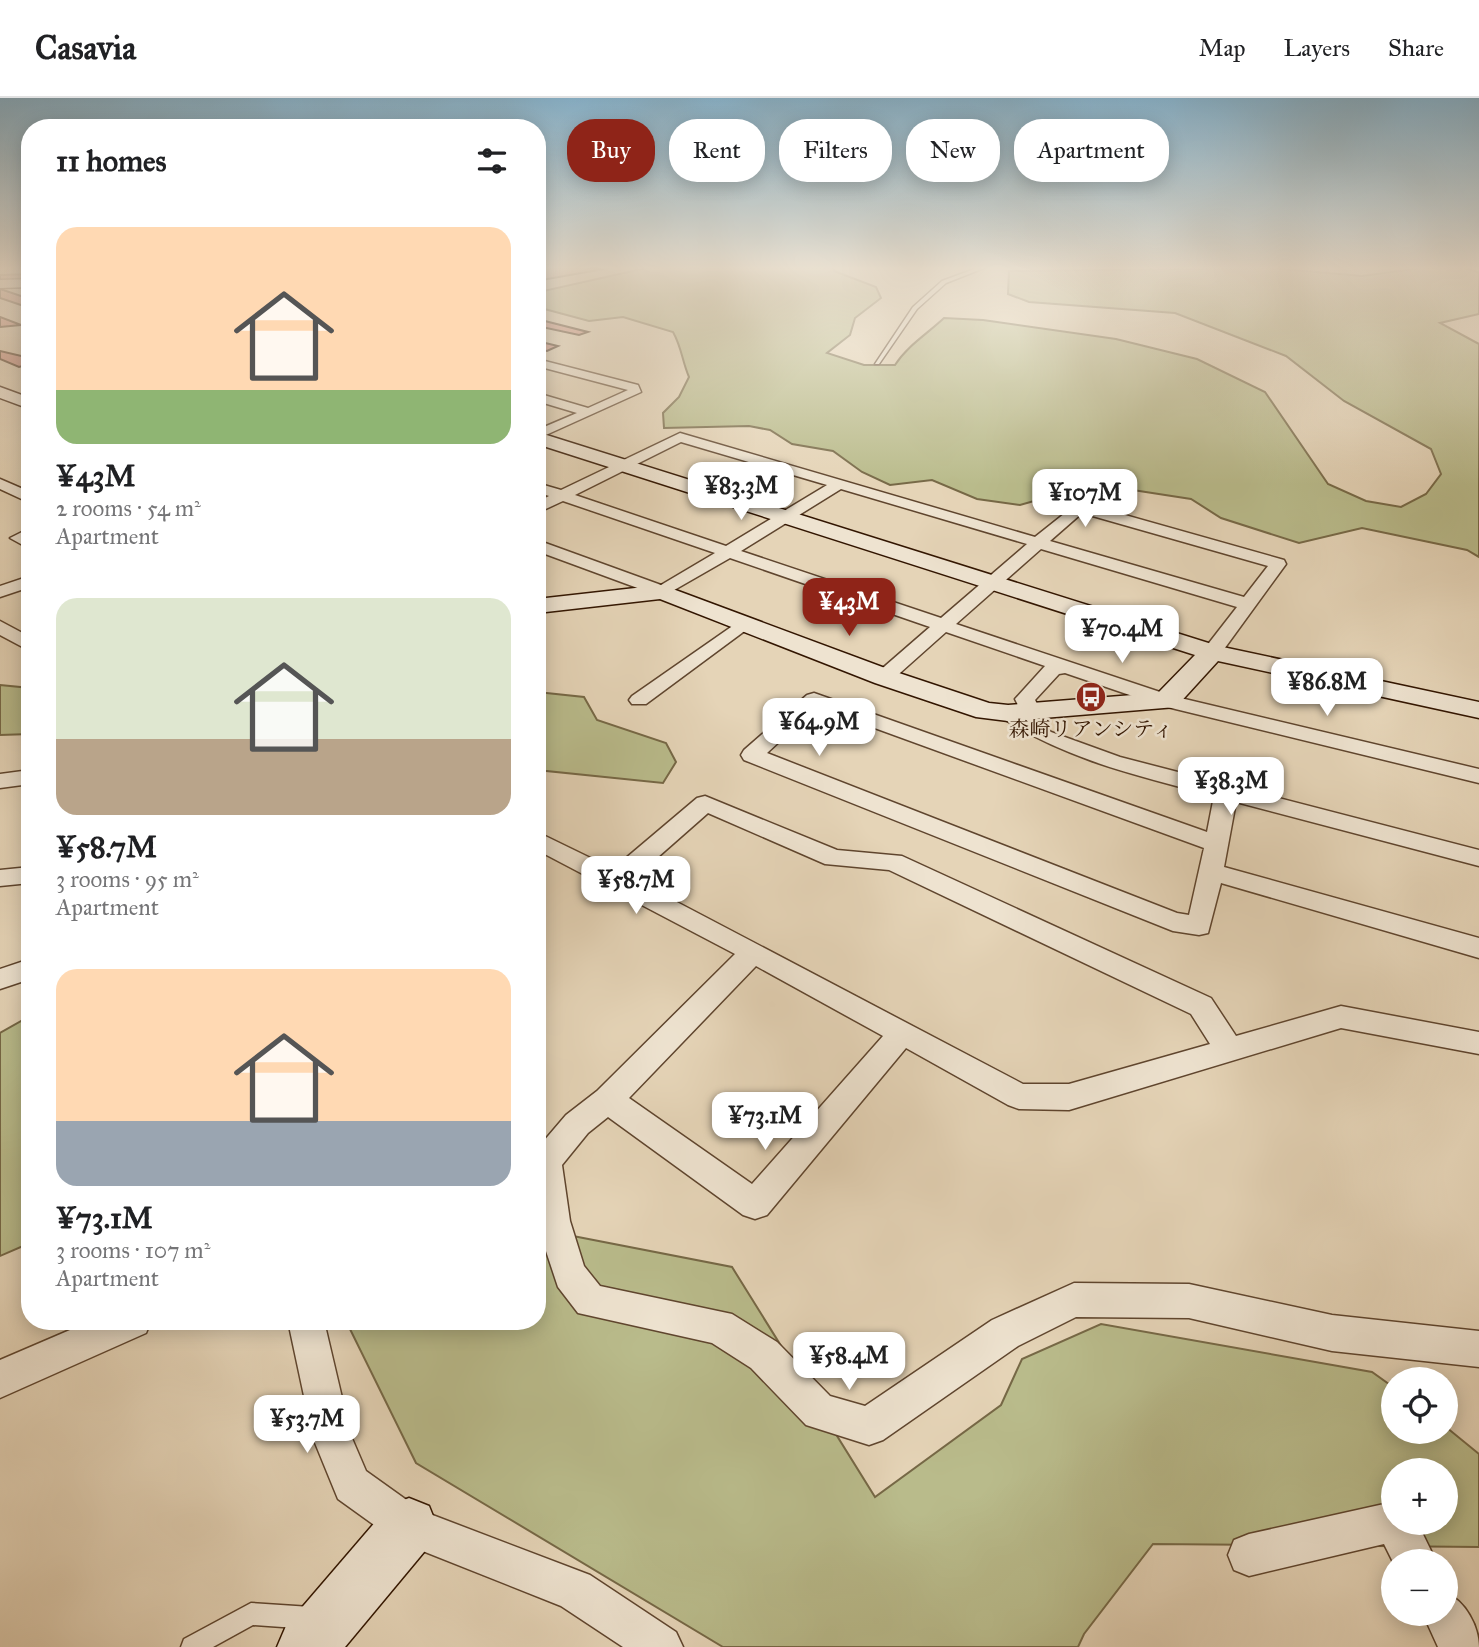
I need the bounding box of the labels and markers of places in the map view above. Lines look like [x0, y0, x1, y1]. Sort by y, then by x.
pin: ¥83.3M [684, 462, 798, 522]
pin: ¥107M [1036, 470, 1134, 529]
pin: ¥43M [808, 578, 890, 638]
pin: ¥70.4M [1065, 606, 1179, 665]
pin: ¥86.8M [1270, 658, 1384, 718]
bus stop icon: 森崎リアンシティ [1074, 680, 1108, 714]
pin: ¥64.9M [762, 698, 876, 758]
place label: 森崎リアンシティ [1009, 716, 1173, 742]
pin: ¥38.3M [1174, 758, 1288, 817]
pin: ¥58.7M [579, 856, 693, 916]
pin: ¥73.1M [708, 1093, 822, 1152]
pin: ¥58.4M [792, 1332, 906, 1392]
pin: ¥53.7M [250, 1396, 364, 1455]

